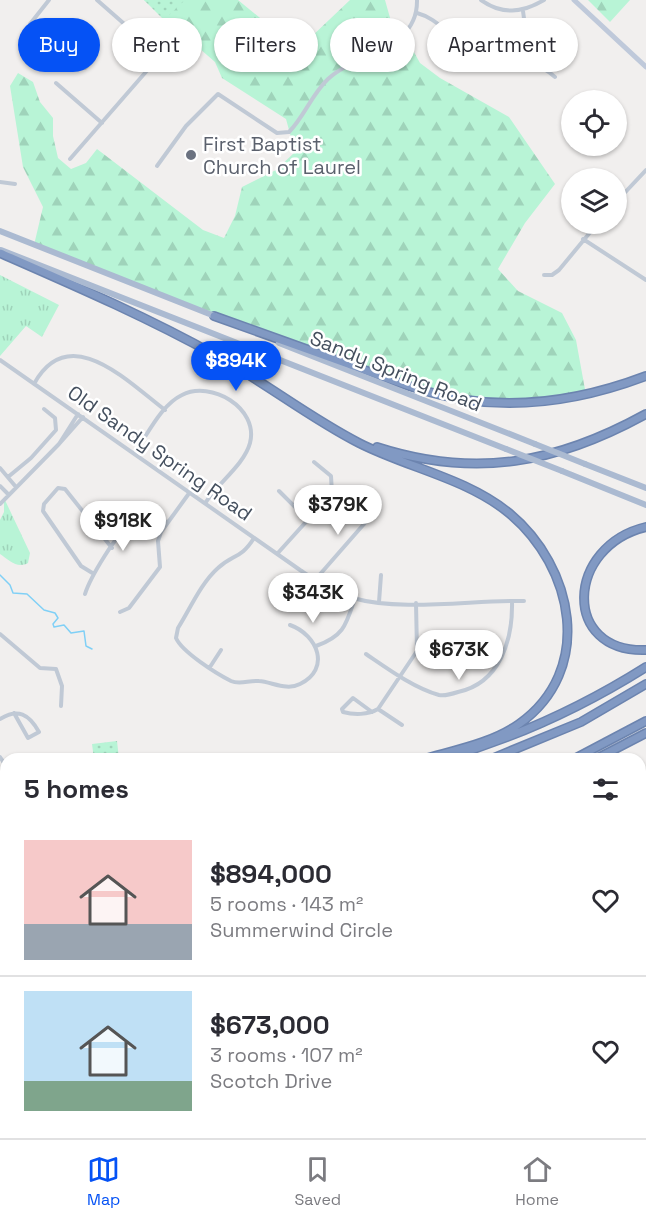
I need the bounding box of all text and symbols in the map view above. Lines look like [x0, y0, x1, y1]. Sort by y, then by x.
chip: Buy [18, 18, 100, 72]
chip: Rent [112, 18, 202, 72]
chip: Filters [214, 18, 318, 72]
chip: New [330, 18, 415, 72]
chip: Apartment [427, 18, 578, 72]
map controls [561, 90, 627, 234]
button: locate [561, 90, 627, 156]
place label: First Baptist Church of Laurel [203, 131, 361, 180]
marker: First Baptist Church of Laurel [184, 148, 198, 162]
button: layers [561, 168, 627, 234]
street label: Sandy Spring Road [306, 325, 486, 417]
pin: $894K [194, 341, 278, 392]
text: $894K [205, 347, 267, 373]
street label: Old Sandy Spring Road [63, 379, 257, 527]
pin: $379K [296, 485, 380, 536]
text: $379K [308, 491, 368, 517]
pin: $918K [81, 501, 165, 552]
text: $918K [94, 507, 152, 533]
pin: $343K [271, 573, 355, 624]
text: $343K [282, 579, 344, 605]
pin: $673K [417, 630, 501, 681]
text: $673K [429, 636, 489, 662]
text: 5 homes [24, 772, 129, 806]
icon: filters [589, 773, 622, 806]
text: $894,000 [210, 857, 332, 891]
icon: home [72, 864, 144, 936]
icon: heart [589, 884, 622, 917]
text: 5 rooms · 143 m² [210, 891, 363, 917]
text: Summerwind Circle [210, 917, 393, 943]
text: $673,000 [210, 1008, 330, 1042]
icon: home [72, 1015, 144, 1087]
icon: heart [589, 1035, 622, 1068]
text: 3 rooms · 107 m² [210, 1042, 363, 1068]
text: Scotch Drive [210, 1068, 332, 1094]
tab: Map [87, 1153, 120, 1210]
tab: Saved [295, 1153, 341, 1210]
tab: Home [515, 1153, 559, 1210]

